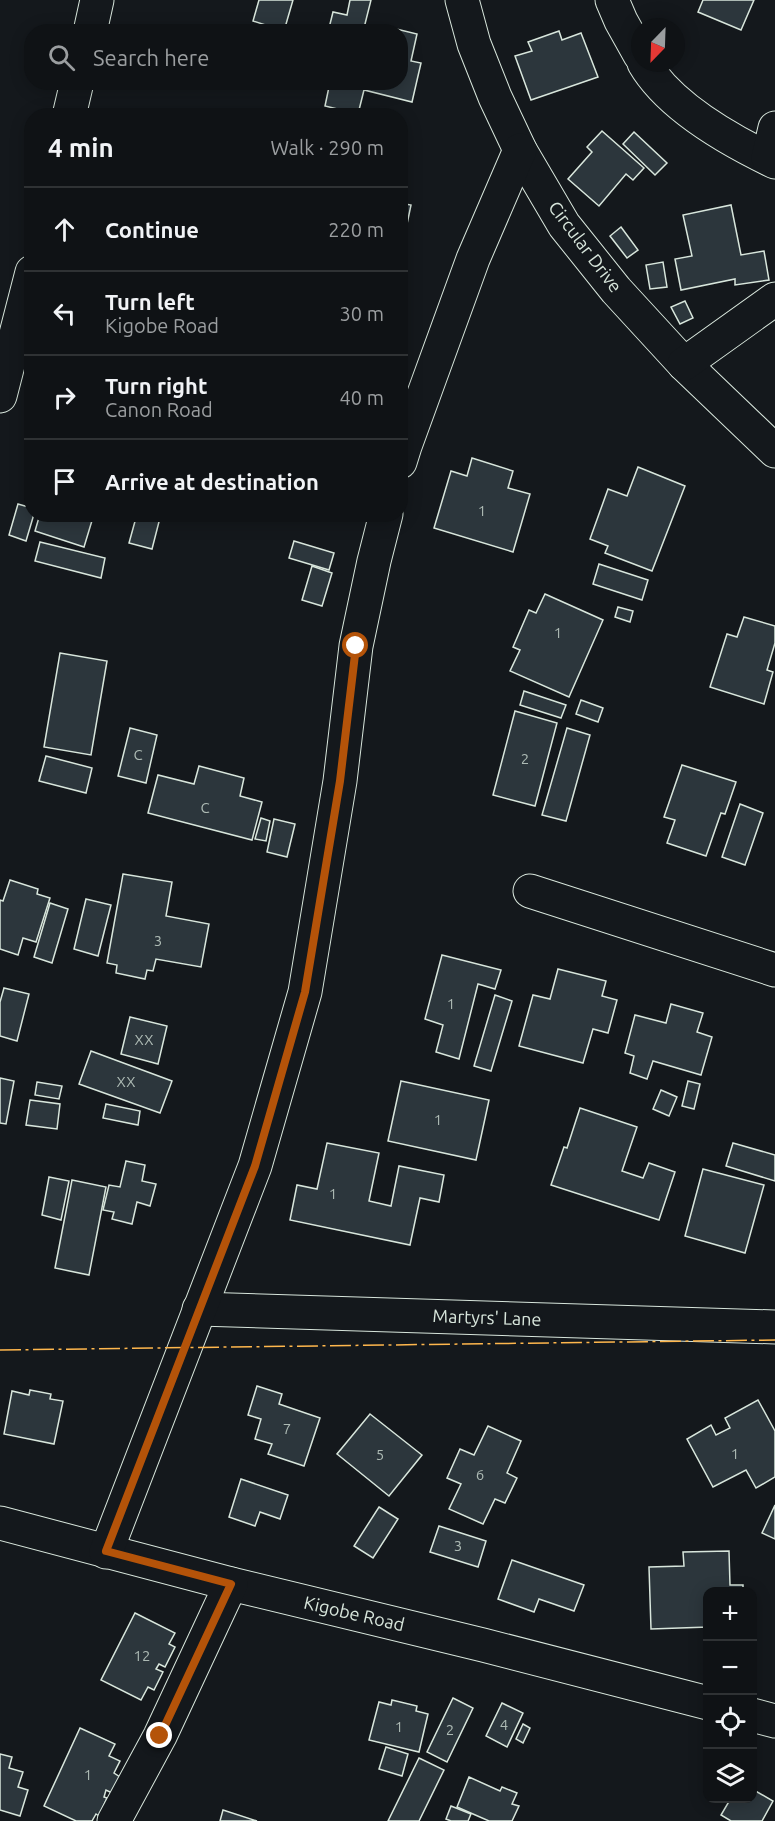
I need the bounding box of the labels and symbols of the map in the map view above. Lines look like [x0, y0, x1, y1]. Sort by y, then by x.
north arrow [631, 18, 685, 72]
street label: Circular Drive [545, 197, 626, 296]
house number: 1 [478, 502, 486, 519]
house number: 1 [554, 624, 562, 641]
route start [342, 632, 368, 658]
house number: C [133, 746, 143, 763]
house number: 2 [521, 750, 529, 767]
house number: C [200, 799, 210, 816]
house number: 3 [154, 932, 162, 949]
house number: 1 [447, 995, 455, 1012]
house number: XX [135, 1031, 153, 1048]
house number: XX [117, 1073, 135, 1090]
house number: 1 [434, 1111, 442, 1128]
house number: 1 [329, 1185, 337, 1202]
street label: Martyrs' Lane [432, 1305, 542, 1329]
house number: 7 [283, 1420, 291, 1437]
house number: 1 [731, 1445, 739, 1462]
house number: 5 [376, 1446, 384, 1463]
house number: 6 [476, 1466, 484, 1483]
house number: 3 [454, 1537, 462, 1554]
street label: Kigobe Road [302, 1592, 406, 1634]
house number: 12 [134, 1647, 150, 1664]
house number: 4 [500, 1716, 508, 1733]
house number: 1 [395, 1718, 403, 1735]
house number: 2 [446, 1721, 454, 1738]
route end [146, 1722, 172, 1748]
house number: 1 [84, 1766, 92, 1783]

